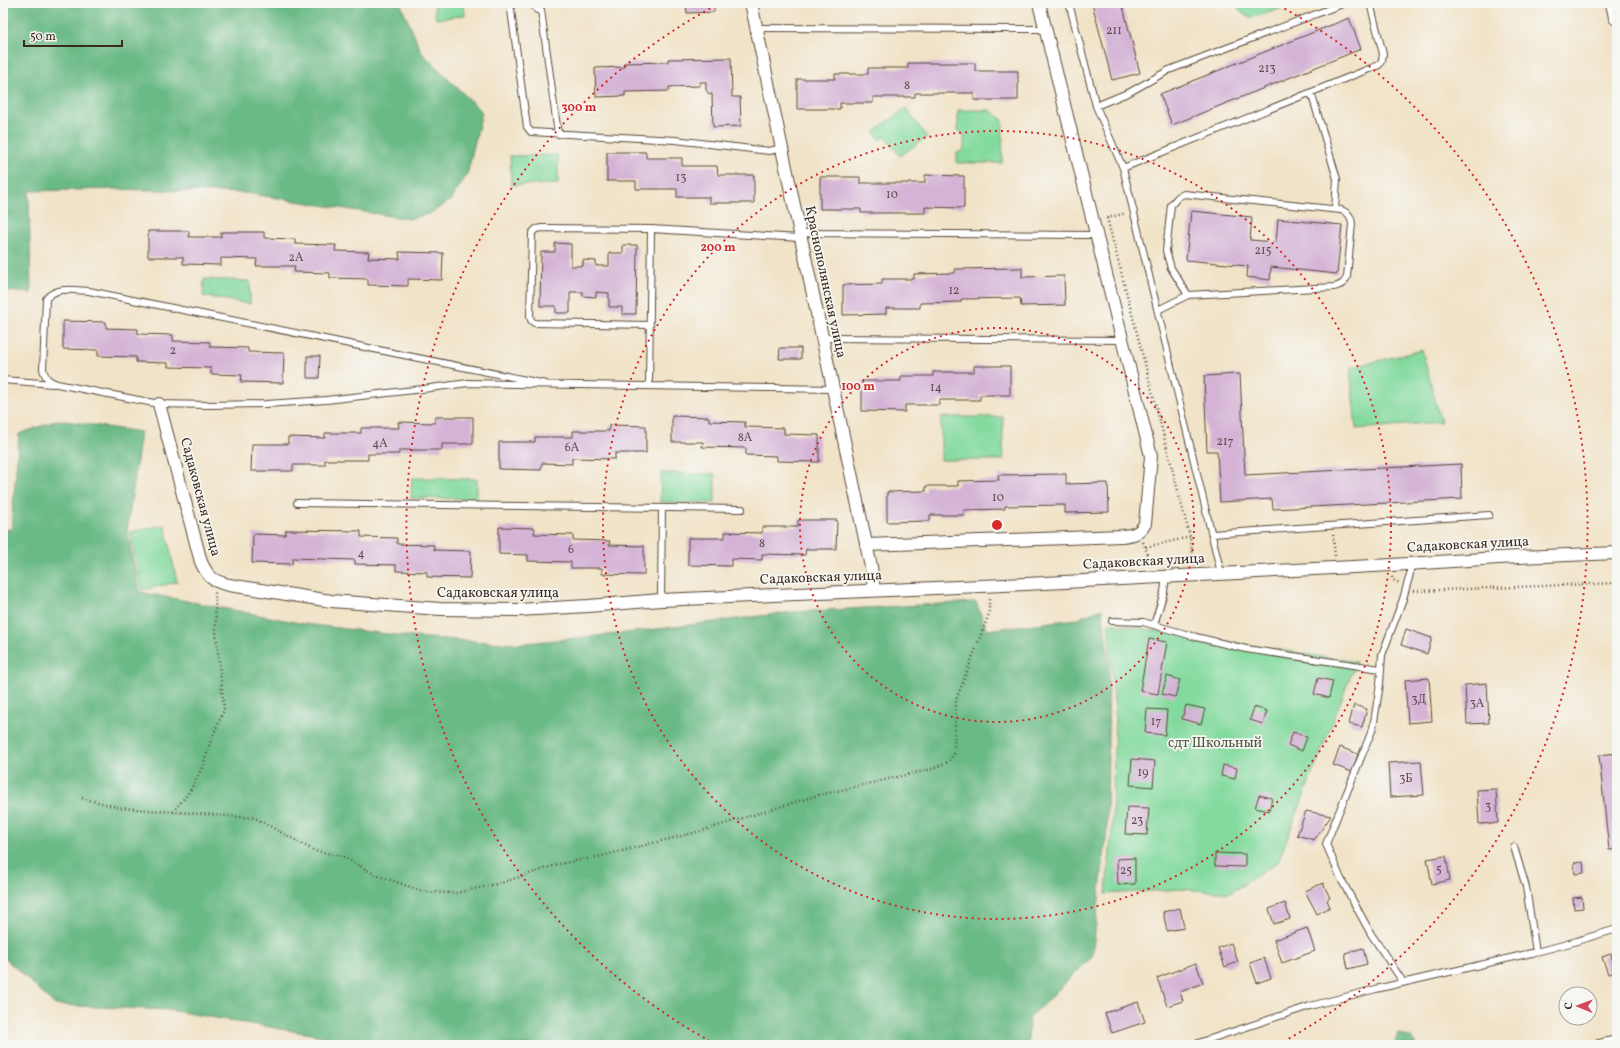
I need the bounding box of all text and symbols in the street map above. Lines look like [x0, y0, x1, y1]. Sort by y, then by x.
scale bar [24, 22, 122, 48]
house number: 211 [1106, 23, 1122, 39]
text: 50 m [30, 29, 56, 45]
house number: 213 [1258, 61, 1276, 77]
house number: 8 [904, 78, 910, 94]
text: 300 m [562, 100, 597, 116]
house number: 13 [676, 170, 686, 186]
house number: 10 [886, 187, 898, 203]
street label: Краснополянская улица [800, 204, 850, 360]
text: 200 m [700, 240, 736, 256]
house number: 215 [1255, 243, 1272, 259]
house number: 2А [289, 250, 304, 266]
house number: 12 [948, 283, 960, 299]
house number: 2 [170, 343, 176, 359]
text: 100 m [841, 379, 875, 395]
house number: 14 [930, 380, 942, 396]
house number: 8А [738, 430, 753, 446]
house number: 217 [1217, 434, 1234, 450]
street label: Садаковская улица [175, 436, 225, 558]
house number: 4А [372, 436, 388, 452]
house number: 6А [565, 440, 580, 456]
house number: 10 [992, 490, 1004, 506]
centre of rings [990, 518, 1004, 532]
street label: Садаковская улица [1407, 532, 1530, 558]
house number: 8 [759, 536, 765, 552]
house number: 6 [568, 542, 574, 558]
house number: 4 [357, 546, 365, 562]
street label: Садаковская улица [1083, 549, 1206, 575]
street label: Садаковская улица [760, 566, 882, 590]
street label: Садаковская улица [437, 584, 559, 603]
house number: 3Д [1412, 692, 1427, 708]
house number: 3А [1470, 696, 1485, 712]
house number: 17 [1151, 714, 1161, 730]
park label: сдт Школьный [1168, 734, 1263, 753]
house number: 19 [1138, 765, 1148, 781]
house number: 3Б [1399, 771, 1413, 787]
house number: 3 [1485, 799, 1491, 815]
house number: 23 [1131, 813, 1143, 829]
house number: 5 [1436, 862, 1442, 878]
house number: 25 [1120, 863, 1132, 879]
north arrow [1558, 986, 1598, 1026]
text: С [1562, 1002, 1577, 1010]

